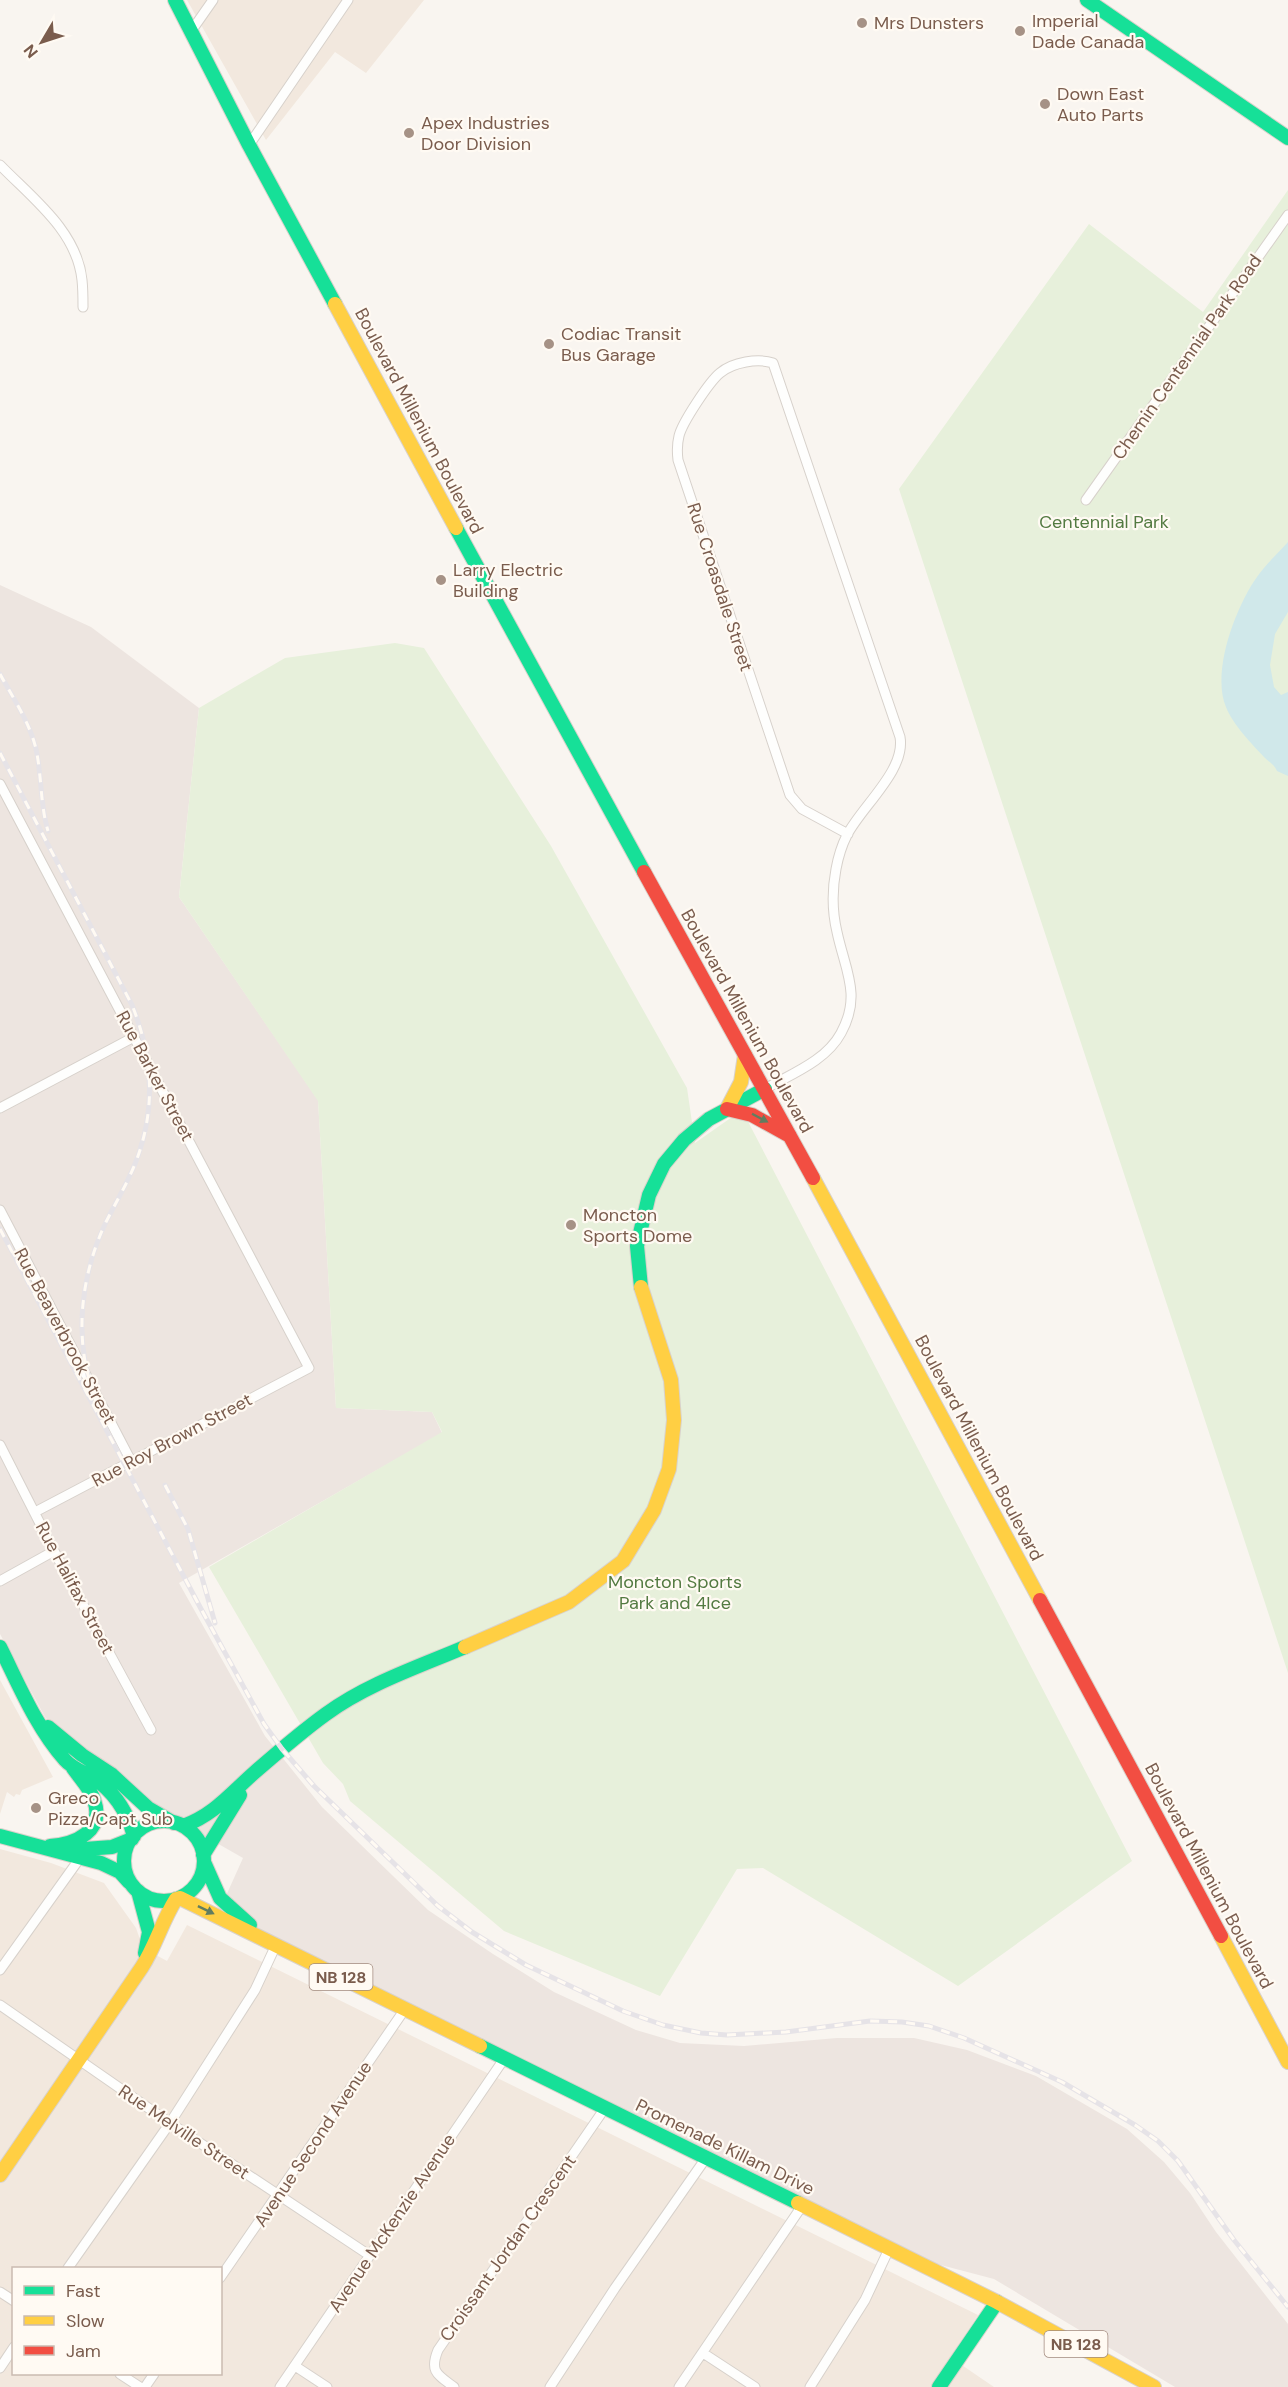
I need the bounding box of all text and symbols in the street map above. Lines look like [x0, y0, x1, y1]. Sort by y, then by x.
place label: Imperial Dade Canada [1032, 9, 1144, 54]
place label: Mrs Dunsters [874, 11, 984, 35]
north arrow [12, 12, 72, 72]
marker: Mrs Dunsters [855, 16, 869, 30]
marker: Imperial Dade Canada [1013, 24, 1027, 38]
text: N [19, 40, 43, 62]
place label: Down East Auto Parts [1057, 82, 1144, 127]
marker: Down East Auto Parts [1038, 97, 1052, 111]
place label: Apex Industries Door Division [421, 111, 550, 156]
marker: Apex Industries Door Division [402, 126, 416, 140]
street label: Chemin Centennial Park Road [1107, 250, 1267, 464]
street label: Boulevard Millenium Boulevard [349, 304, 489, 538]
place label: Codiac Transit Bus Garage [561, 322, 681, 367]
marker: Codiac Transit Bus Garage [542, 337, 556, 351]
street label: Rue Croasdale Street [681, 500, 759, 674]
park label: Centennial Park [1039, 510, 1169, 534]
place label: Larry Electric Building [453, 558, 563, 603]
marker: Larry Electric Building [434, 573, 448, 587]
street label: Boulevard Millenium Boulevard [675, 905, 819, 1137]
street label: Rue Barker Street [110, 1007, 200, 1145]
one-way arrow [752, 1113, 769, 1123]
place label: Moncton Sports Dome [583, 1203, 692, 1248]
marker: Moncton Sports Dome [564, 1218, 578, 1232]
street label: Rue Beaverbrook Street [8, 1244, 122, 1428]
street label: Boulevard Millenium Boulevard [909, 1331, 1049, 1565]
street label: Rue Roy Brown Street [88, 1388, 256, 1492]
street label: Rue Halifax Street [30, 1518, 120, 1658]
park label: Moncton Sports Park and 4Ice [608, 1570, 742, 1615]
street label: Boulevard Millenium Boulevard [1139, 1759, 1279, 1993]
place label: Greco Pizza/Capt Sub [48, 1786, 173, 1831]
marker: Greco Pizza/Capt Sub [29, 1801, 43, 1815]
one-way arrow [197, 1905, 214, 1914]
road number: NB 128 [310, 1964, 372, 1990]
street label: Avenue Second Avenue [248, 2056, 378, 2232]
street label: Rue Melville Street [114, 2079, 254, 2185]
street label: Promenade Killam Drive [632, 2093, 818, 2201]
street label: Avenue McKenzie Avenue [323, 2129, 461, 2317]
street label: Croissant Jordan Crescent [434, 2150, 582, 2346]
legend [12, 2267, 222, 2375]
text: Fast [66, 2279, 101, 2303]
text: Slow [66, 2309, 105, 2333]
road number: NB 128 [1044, 2331, 1108, 2357]
text: Jam [66, 2339, 101, 2363]

